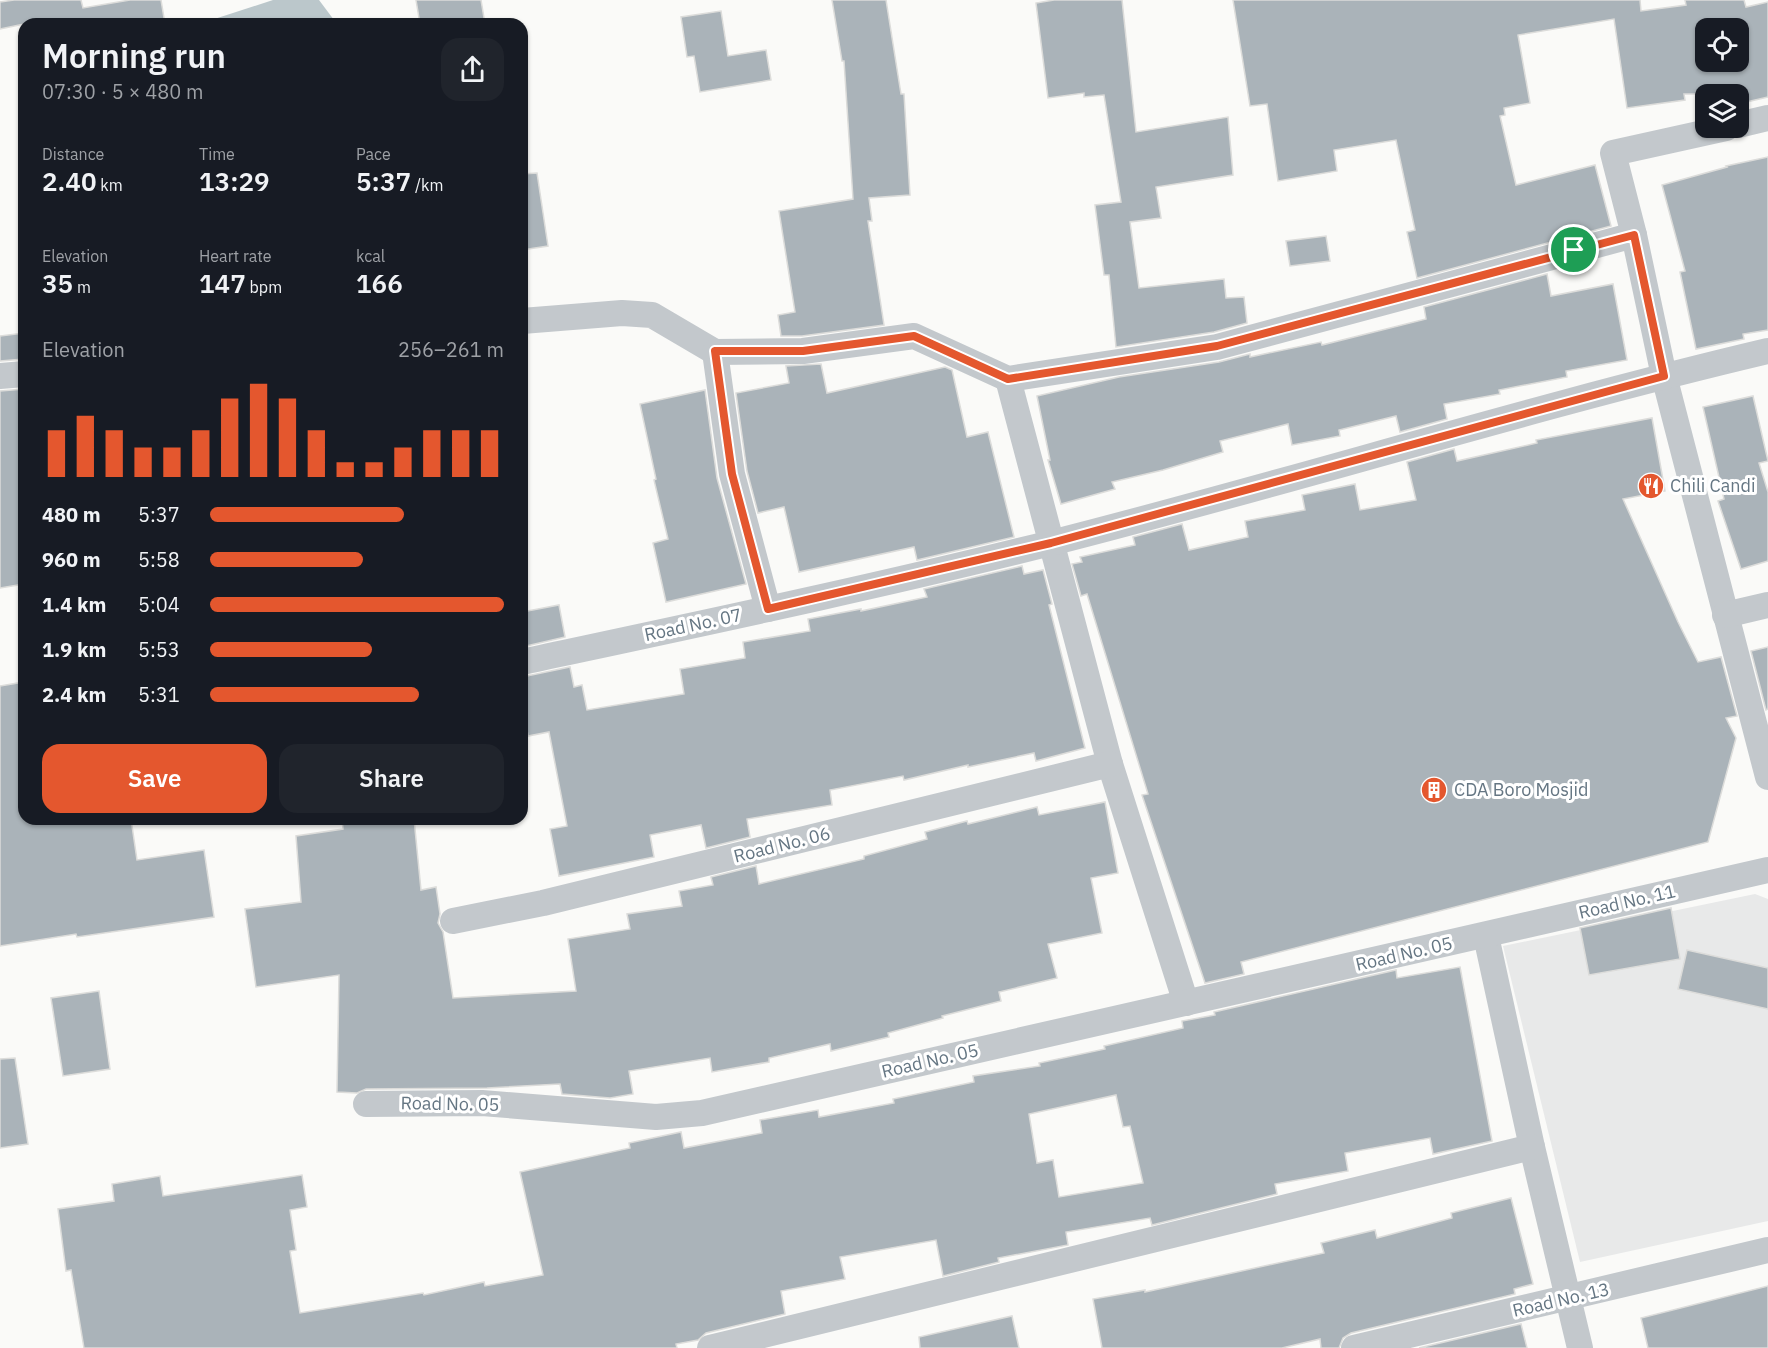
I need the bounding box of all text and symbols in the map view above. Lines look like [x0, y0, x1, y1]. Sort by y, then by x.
map controls [1695, 18, 1749, 138]
button: locate [1695, 18, 1749, 72]
text: Morning run [42, 34, 226, 77]
button: share [441, 38, 504, 101]
text: 07:30 · 5 × 480 m [42, 78, 203, 105]
button: layers [1695, 84, 1749, 138]
text: Distance [42, 144, 104, 164]
text: Time [199, 144, 235, 164]
text: Pace [356, 144, 391, 164]
text: 2.40 [42, 164, 97, 198]
text: 13:29 [199, 164, 270, 198]
text: 5:37 [356, 164, 411, 198]
text: km [97, 175, 123, 195]
text: /km [411, 175, 443, 195]
pin [1548, 224, 1599, 275]
icon: arrive [1557, 233, 1590, 266]
text: Elevation [42, 246, 108, 266]
text: Heart rate [199, 246, 272, 266]
text: kcal [356, 246, 385, 266]
text: 35 [42, 266, 73, 300]
text: 147 [199, 266, 246, 300]
text: 166 [356, 266, 403, 300]
text: m [73, 277, 91, 297]
text: bpm [246, 277, 282, 297]
text: Elevation [42, 336, 125, 363]
text: 256–261 m [398, 336, 504, 363]
restaurant icon: Chili Candi [1636, 471, 1666, 501]
place label: Chili Candi [1670, 474, 1756, 497]
text: 480 m [42, 501, 101, 528]
text: 5:37 [138, 501, 180, 528]
text: 960 m [42, 546, 101, 573]
text: 5:58 [138, 546, 180, 573]
text: 1.4 km [42, 591, 106, 618]
text: 5:04 [138, 591, 180, 618]
street label: Road No. 07 [642, 603, 744, 646]
text: 1.9 km [42, 636, 106, 663]
text: 5:53 [138, 636, 180, 663]
text: 2.4 km [42, 681, 106, 708]
text: 5:31 [138, 681, 180, 708]
button: Save [42, 744, 267, 813]
button: Share [279, 744, 504, 813]
building icon: CDA Boro Mosjid [1419, 775, 1449, 805]
place label: CDA Boro Mosjid [1454, 778, 1588, 801]
street label: Road No. 06 [731, 821, 833, 868]
street label: Road No. 11 [1576, 879, 1678, 924]
street label: Road No. 05 [1353, 931, 1455, 976]
street label: Road No. 05 [879, 1038, 981, 1083]
street label: Road No. 05 [400, 1091, 500, 1116]
street label: Road No. 13 [1510, 1277, 1612, 1322]

